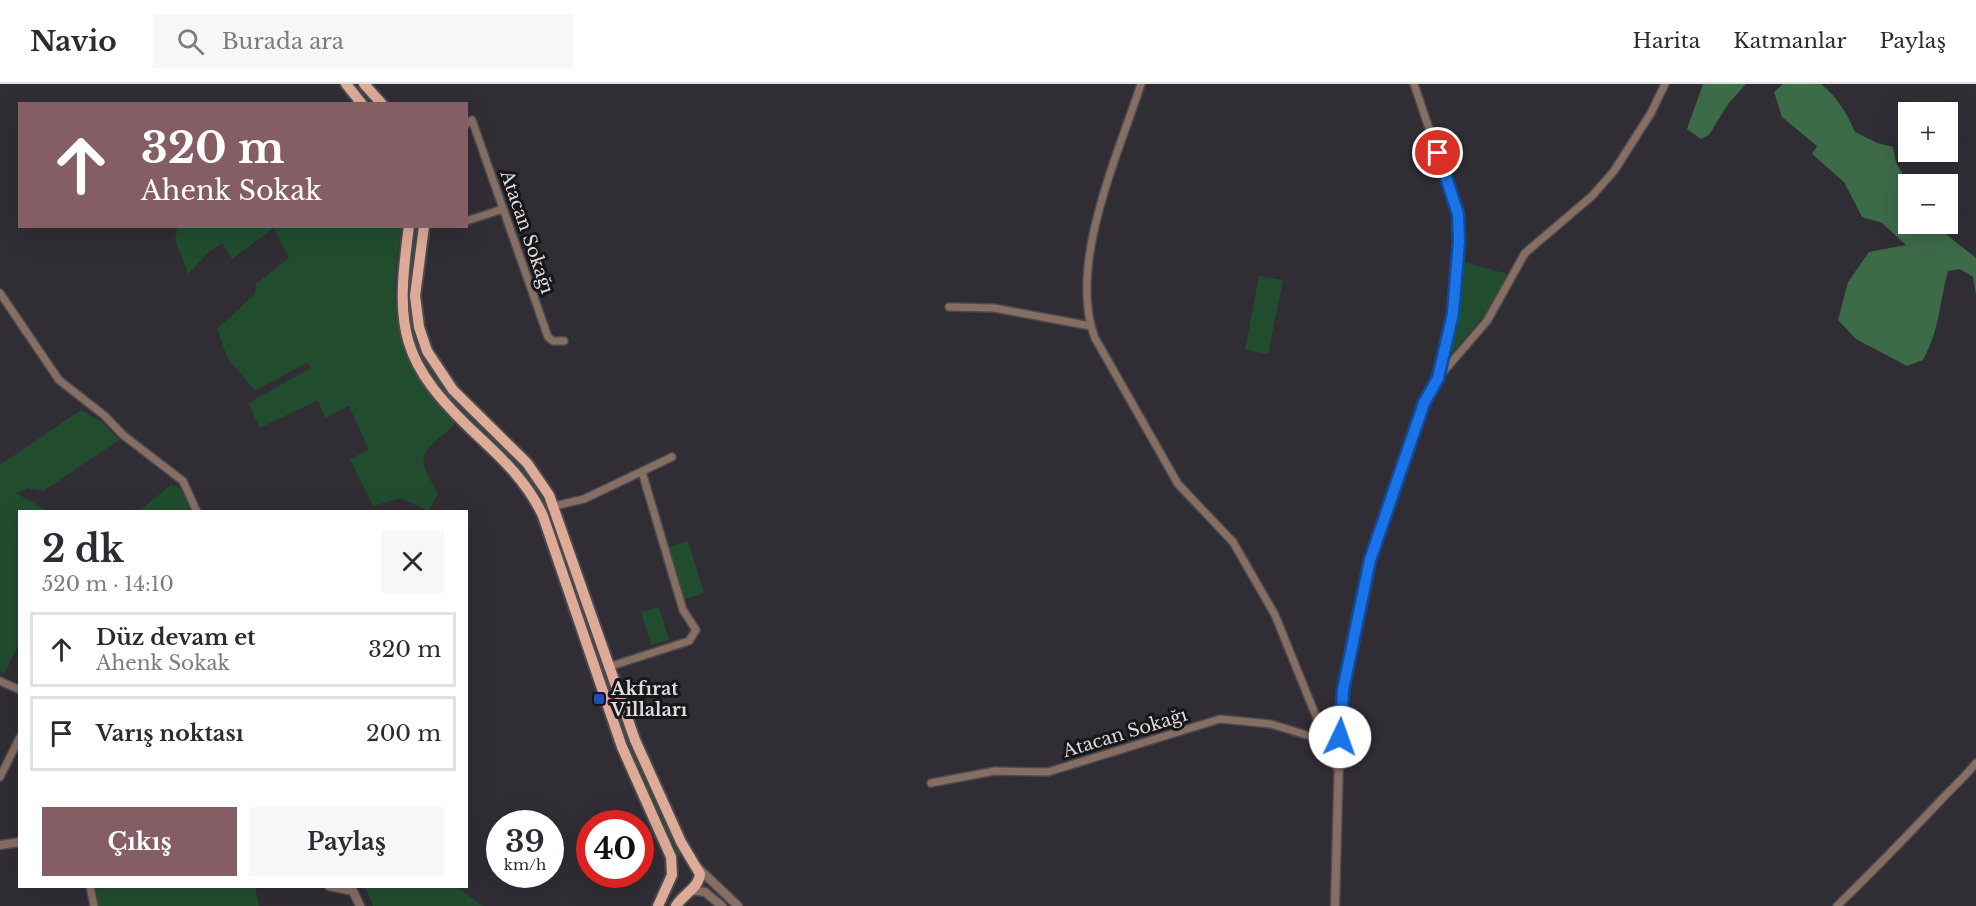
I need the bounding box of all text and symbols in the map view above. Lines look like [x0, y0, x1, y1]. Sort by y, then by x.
search box [153, 14, 573, 68]
text: Navio [30, 24, 117, 59]
icon: search [174, 25, 207, 58]
text: Burada ara [222, 28, 344, 55]
text: Harita [1633, 28, 1700, 54]
text: Katmanlar [1733, 28, 1846, 54]
text: Paylaş [1879, 28, 1946, 54]
map controls [1898, 102, 1958, 234]
button: + [1898, 102, 1958, 162]
text: 320 m [141, 122, 284, 174]
icon: ahead [42, 126, 120, 204]
pin [1412, 127, 1463, 178]
icon: arrive [1421, 136, 1454, 169]
street label: Atacan Sokağı [495, 166, 558, 297]
text: Ahenk Sokak [141, 174, 322, 207]
button: − [1898, 174, 1958, 234]
text: 2 dk [42, 527, 124, 572]
button: close [381, 530, 444, 593]
text: 520 m · 14:10 [42, 572, 174, 596]
text: Düz devam et [96, 624, 256, 651]
icon: ahead [45, 633, 78, 666]
text: 320 m [368, 636, 441, 663]
text: Ahenk Sokak [96, 651, 230, 675]
place label: Akfırat Villaları [610, 678, 688, 721]
marker: Akfırat Villaları [592, 692, 606, 706]
street label: Atacan Sokağı [1059, 704, 1190, 763]
position arrow [1308, 705, 1372, 769]
icon: arrive [45, 717, 78, 750]
text: Varış noktası [96, 720, 244, 747]
text: 200 m [366, 720, 441, 747]
button: Çıkış [42, 807, 237, 876]
button: Paylaş [249, 807, 444, 876]
speed limit sign: 40 [576, 810, 654, 888]
text: 39 [505, 823, 545, 860]
text: km/h [504, 855, 546, 874]

